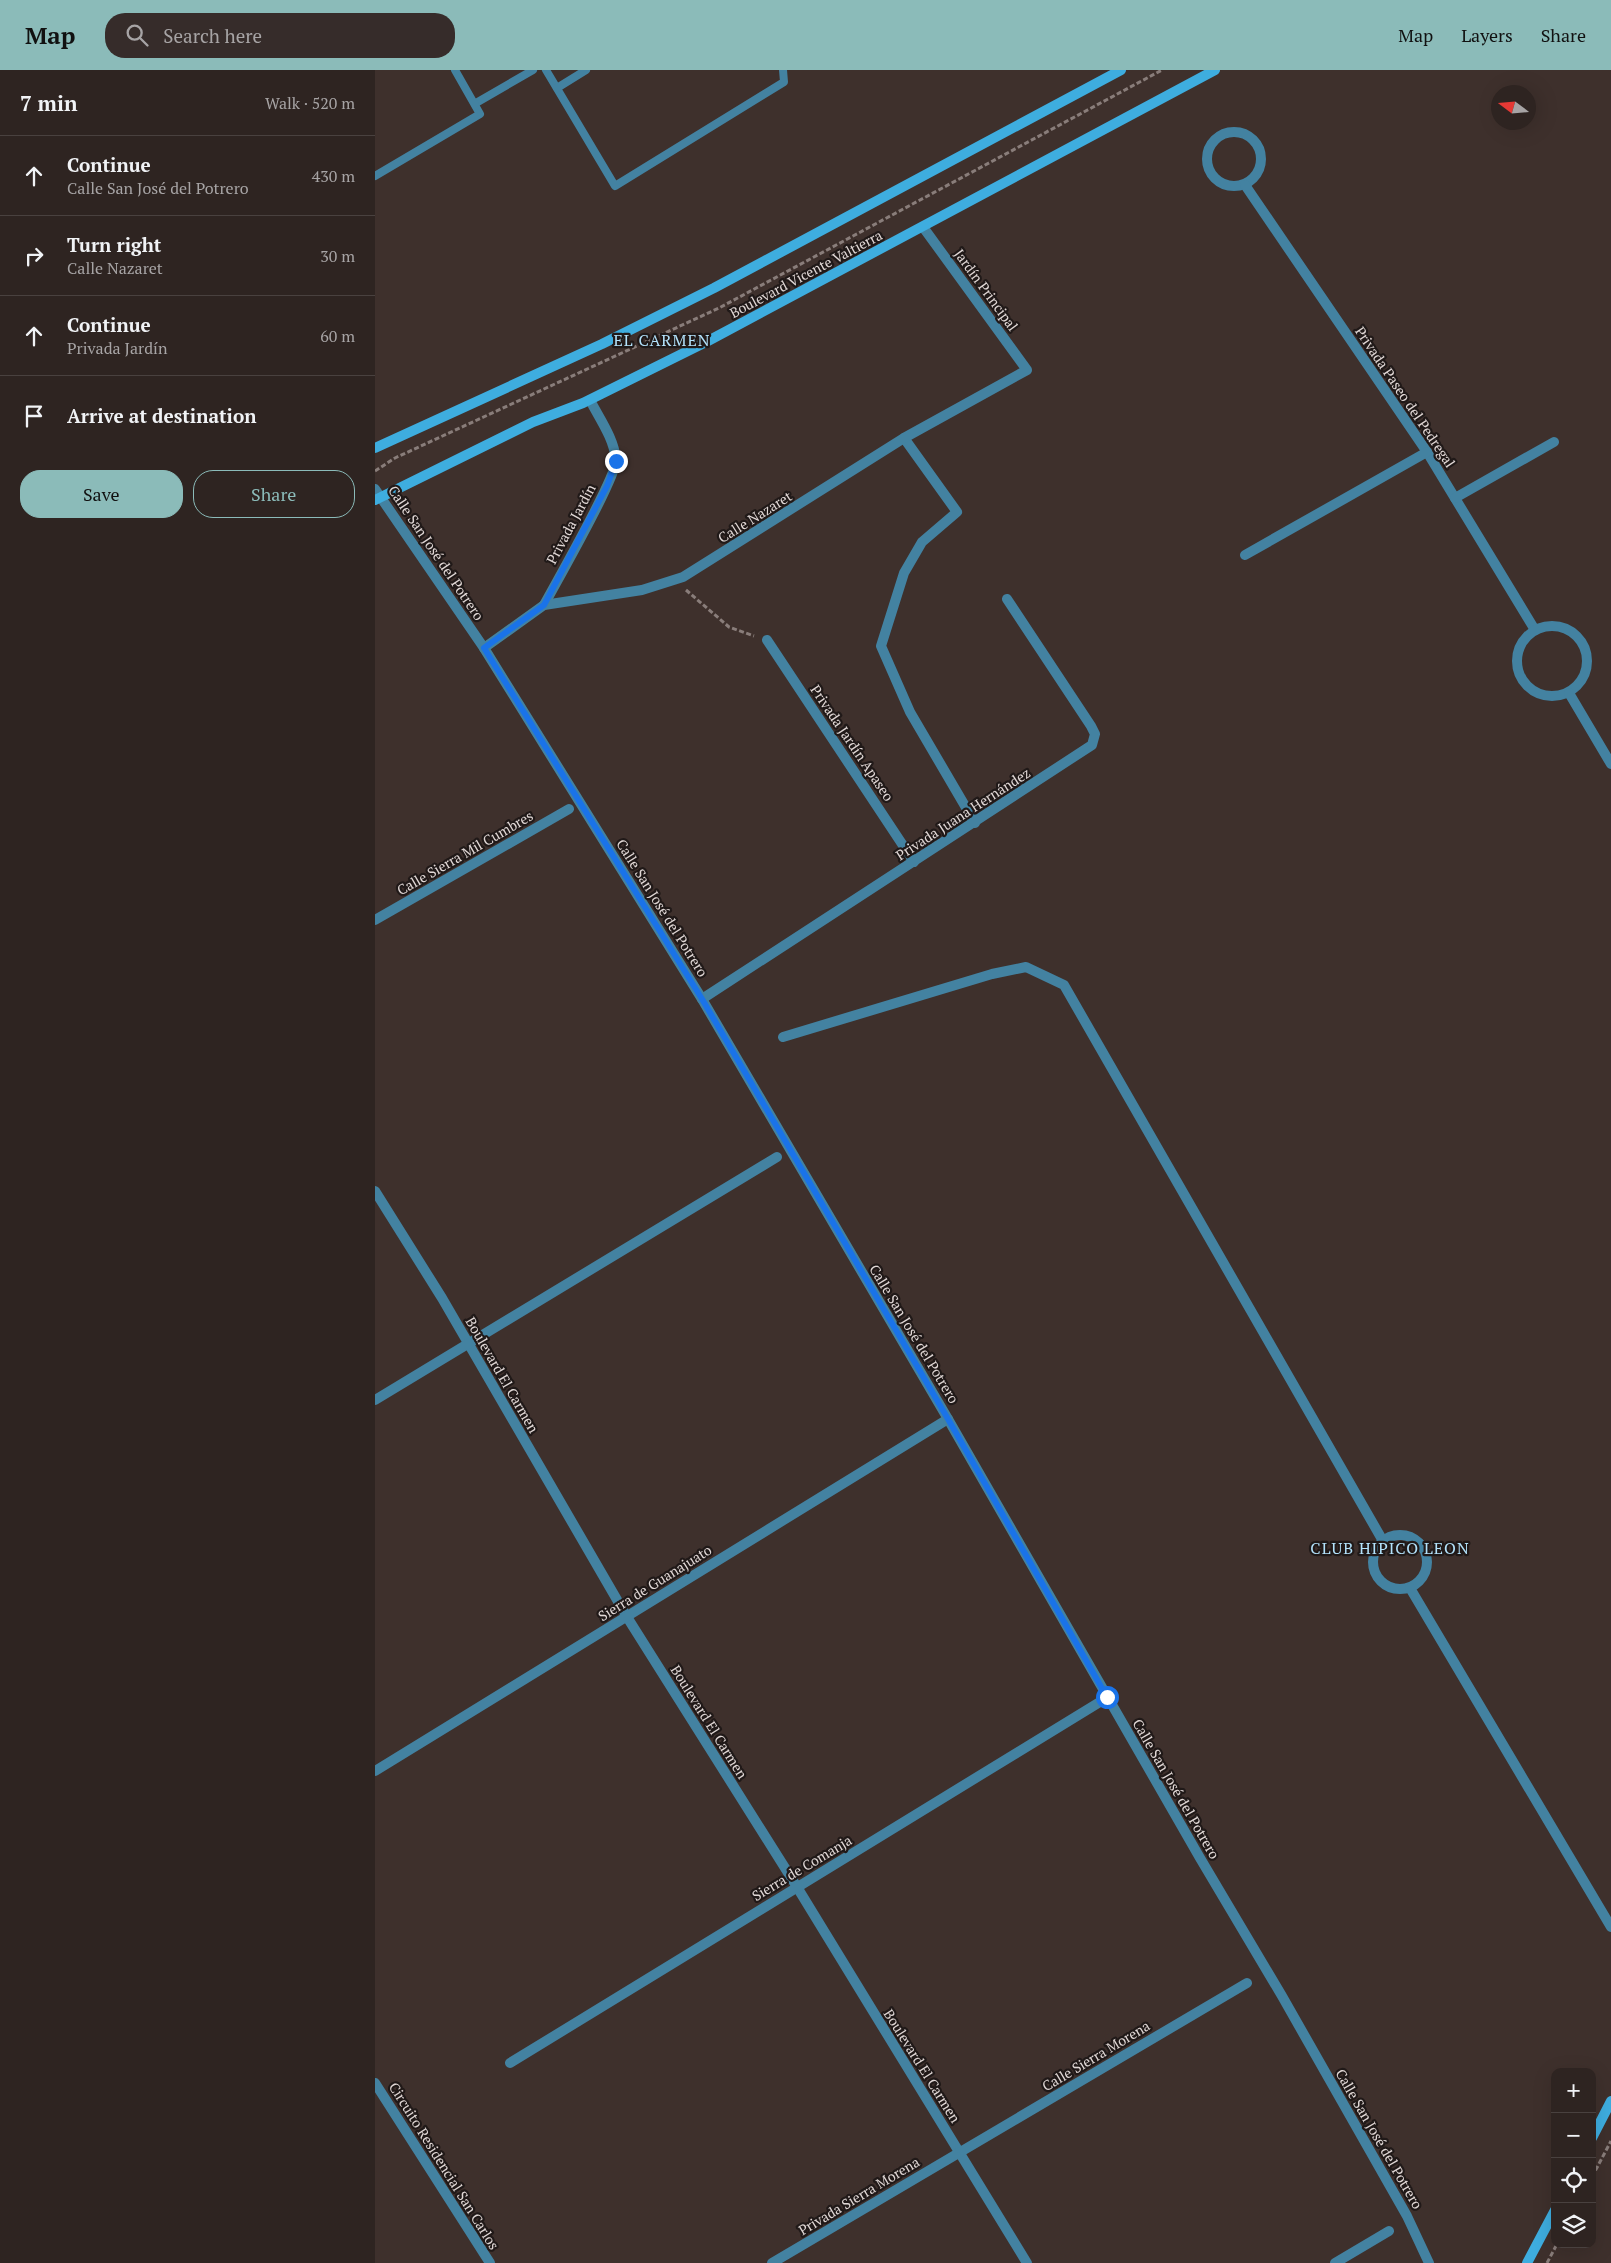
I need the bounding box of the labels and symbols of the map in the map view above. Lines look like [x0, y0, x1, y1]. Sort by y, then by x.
north arrow [1491, 85, 1536, 130]
street label: Boulevard Vicente Valtierra [726, 225, 885, 322]
street label: Jardín Principal [950, 245, 1023, 335]
street label: Privada Paseo del Pedregal [1351, 323, 1460, 471]
district label: EL CARMEN [614, 329, 710, 351]
route end [605, 450, 628, 473]
street label: Privada Jardín [542, 480, 600, 567]
street label: Calle San José del Potrero [384, 482, 489, 624]
street label: Calle Nazaret [714, 486, 796, 547]
street label: Privada Jardín Apaseo [806, 681, 899, 805]
street label: Privada Juana Hernández [892, 763, 1034, 864]
street label: Calle Sierra Mil Cumbres [393, 806, 536, 899]
street label: Calle San José del Potrero [612, 835, 713, 980]
street label: Calle San José del Potrero [865, 1261, 964, 1407]
street label: Boulevard El Carmen [462, 1313, 544, 1437]
district label: CLUB HIPICO LEON [1310, 1537, 1470, 1559]
street label: Sierra de Guanajuato [594, 1540, 715, 1625]
street label: Boulevard El Carmen [667, 1661, 752, 1783]
route start [1096, 1686, 1119, 1709]
street label: Calle San José del Potrero [1128, 1715, 1225, 1863]
street label: Sierra de Comanja [748, 1830, 855, 1905]
street label: Boulevard El Carmen [880, 2005, 965, 2127]
street label: Calle Sierra Morena [1038, 2016, 1153, 2095]
street label: Calle San José del Potrero [1331, 2065, 1428, 2213]
street label: Circuito Residencial San Carlos [385, 2078, 504, 2253]
street label: Privada Sierra Morena [795, 2152, 923, 2239]

